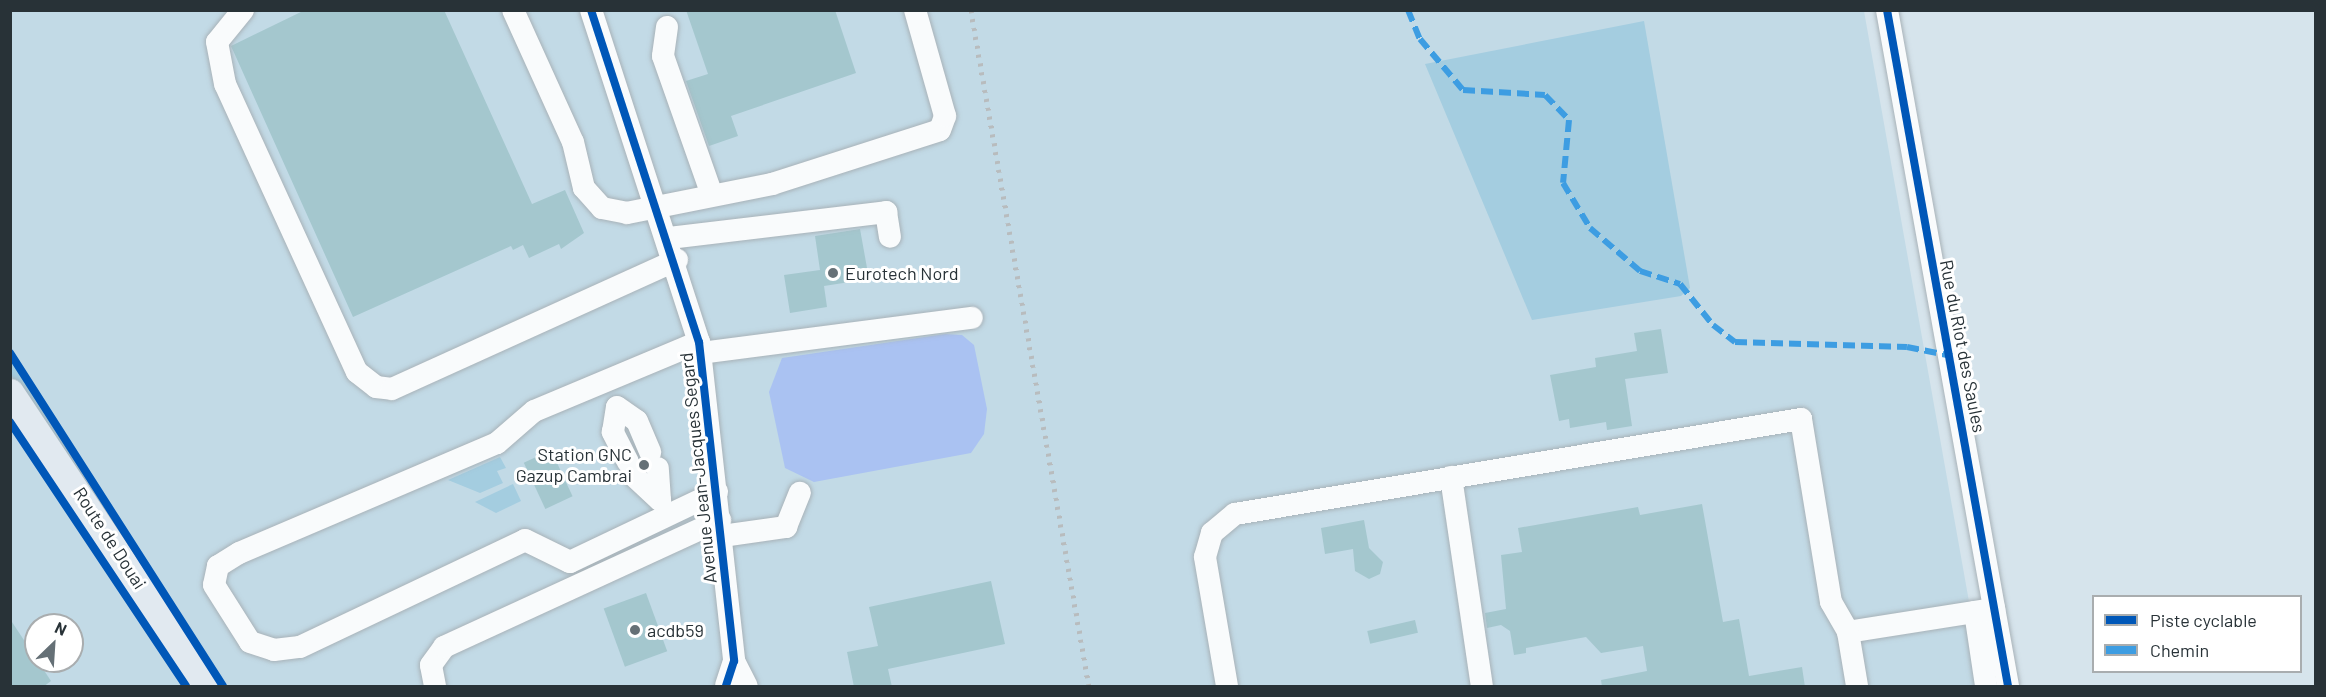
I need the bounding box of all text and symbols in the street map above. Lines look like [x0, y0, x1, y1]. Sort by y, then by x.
street label: Rue du Riot des Saules [1936, 258, 1990, 434]
place label: Eurotech Nord [845, 262, 959, 284]
marker: Eurotech Nord [826, 266, 840, 280]
street label: Avenue Jean-Jacques Segard [675, 352, 721, 584]
place label: Station GNC Gazup Cambrai [516, 444, 632, 486]
marker: Station GNC Gazup Cambrai [637, 458, 651, 472]
street label: Route de Douai [69, 483, 151, 593]
legend [2092, 595, 2302, 673]
text: Piste cyclable [2150, 609, 2257, 631]
north arrow [24, 613, 84, 673]
text: N [52, 617, 70, 639]
place label: acdb59 [647, 619, 704, 641]
marker: acdb59 [628, 623, 642, 637]
text: Chemin [2150, 639, 2209, 661]

